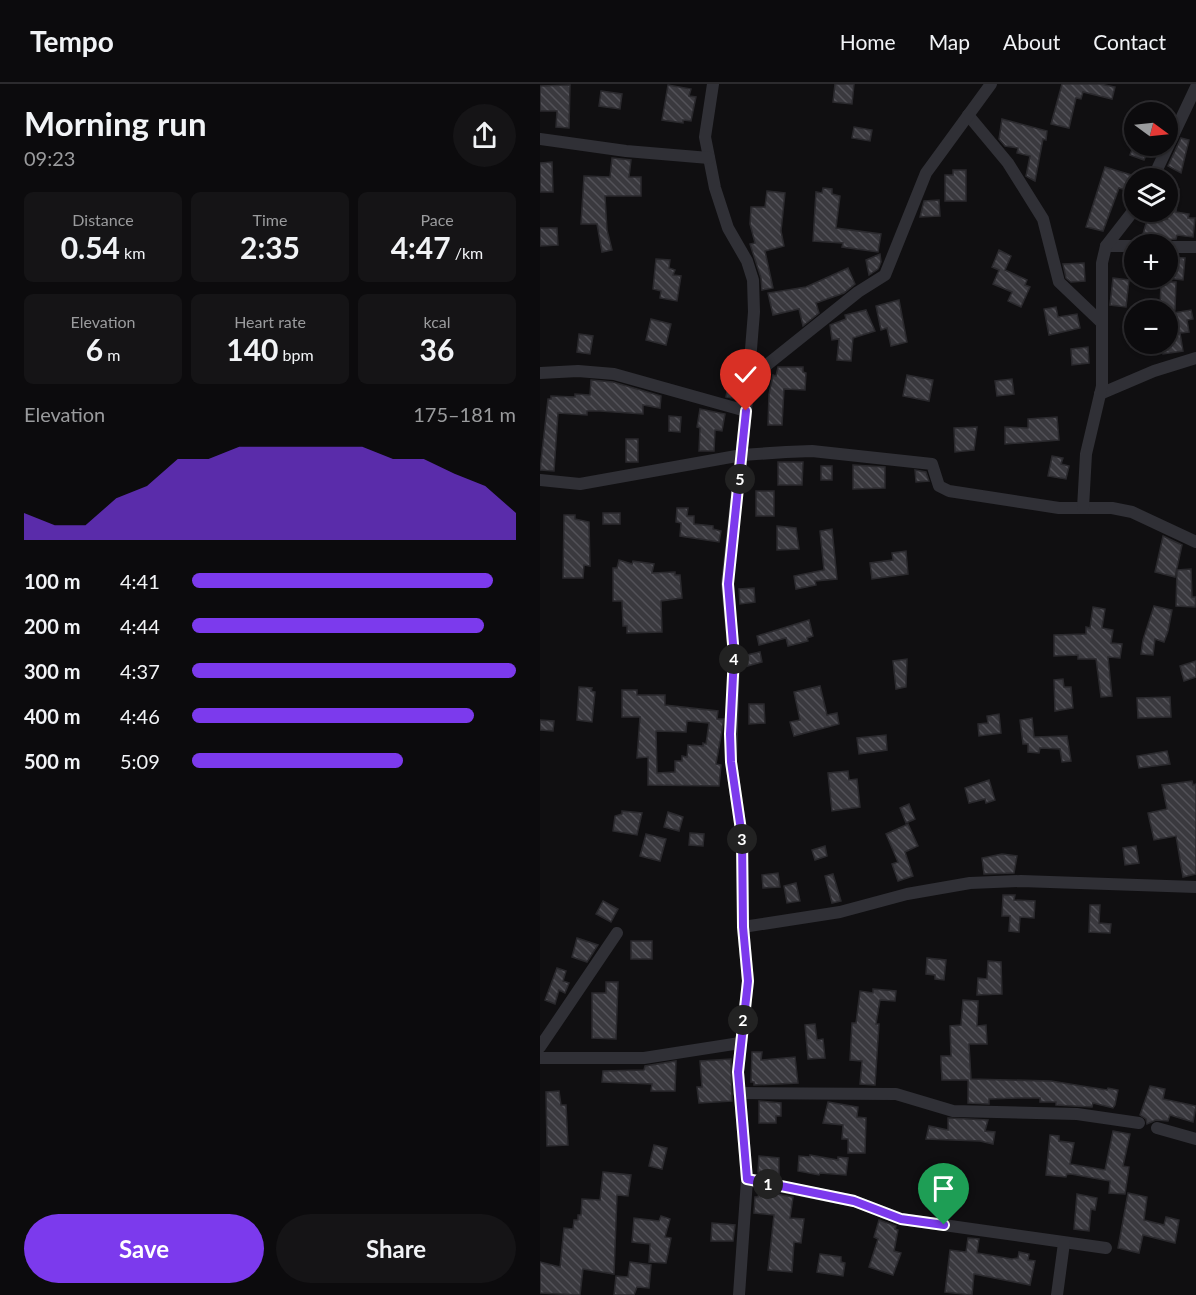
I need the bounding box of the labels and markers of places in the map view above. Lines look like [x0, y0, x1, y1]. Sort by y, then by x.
pin [720, 349, 771, 411]
pin: 5 [725, 464, 755, 494]
pin: 4 [719, 644, 749, 674]
pin: 3 [727, 824, 757, 854]
pin: 2 [728, 1005, 758, 1035]
pin [918, 1163, 969, 1225]
pin: 1 [753, 1169, 783, 1199]

